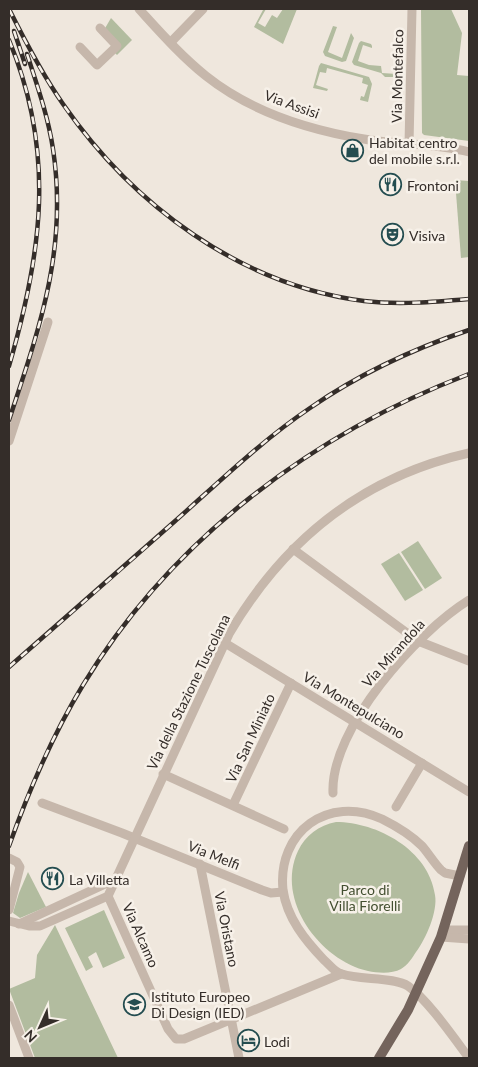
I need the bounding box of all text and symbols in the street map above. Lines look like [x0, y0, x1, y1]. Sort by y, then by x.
street label: Via Montefalco [388, 29, 406, 123]
street label: Via Assisi [262, 86, 322, 122]
place label: Habitat centro del mobile s.r.l. [369, 134, 460, 167]
shop icon: Habitat centro del mobile s.r.l. [341, 138, 365, 162]
restaurant icon: Frontoni [379, 173, 403, 197]
place label: Frontoni [407, 177, 459, 194]
theatre icon: Visiva [381, 223, 405, 247]
place label: Visiva [409, 227, 445, 244]
street label: Via della Stazione Tuscolana [143, 611, 233, 773]
street label: Via Mirandola [358, 616, 428, 690]
street label: Via Montepulciano [300, 668, 408, 742]
street label: Via San Miniato [222, 691, 278, 785]
street label: Via Melfi [185, 837, 243, 873]
restaurant icon: La Villetta [41, 867, 65, 891]
place label: La Villetta [69, 871, 130, 888]
park label: Parco di Villa Fiorelli [329, 881, 401, 914]
street label: Via Oristano [211, 890, 243, 968]
street label: Via Alcamo [119, 900, 163, 970]
place label: Istituto Europeo Di Design (IED) [151, 988, 250, 1021]
school or university icon: Istituto Europeo Di Design (IED) [123, 992, 147, 1016]
north arrow [15, 1002, 65, 1052]
text: N [20, 1027, 40, 1046]
hotel icon: Lodi [236, 1029, 260, 1053]
place label: Lodi [264, 1033, 290, 1050]

